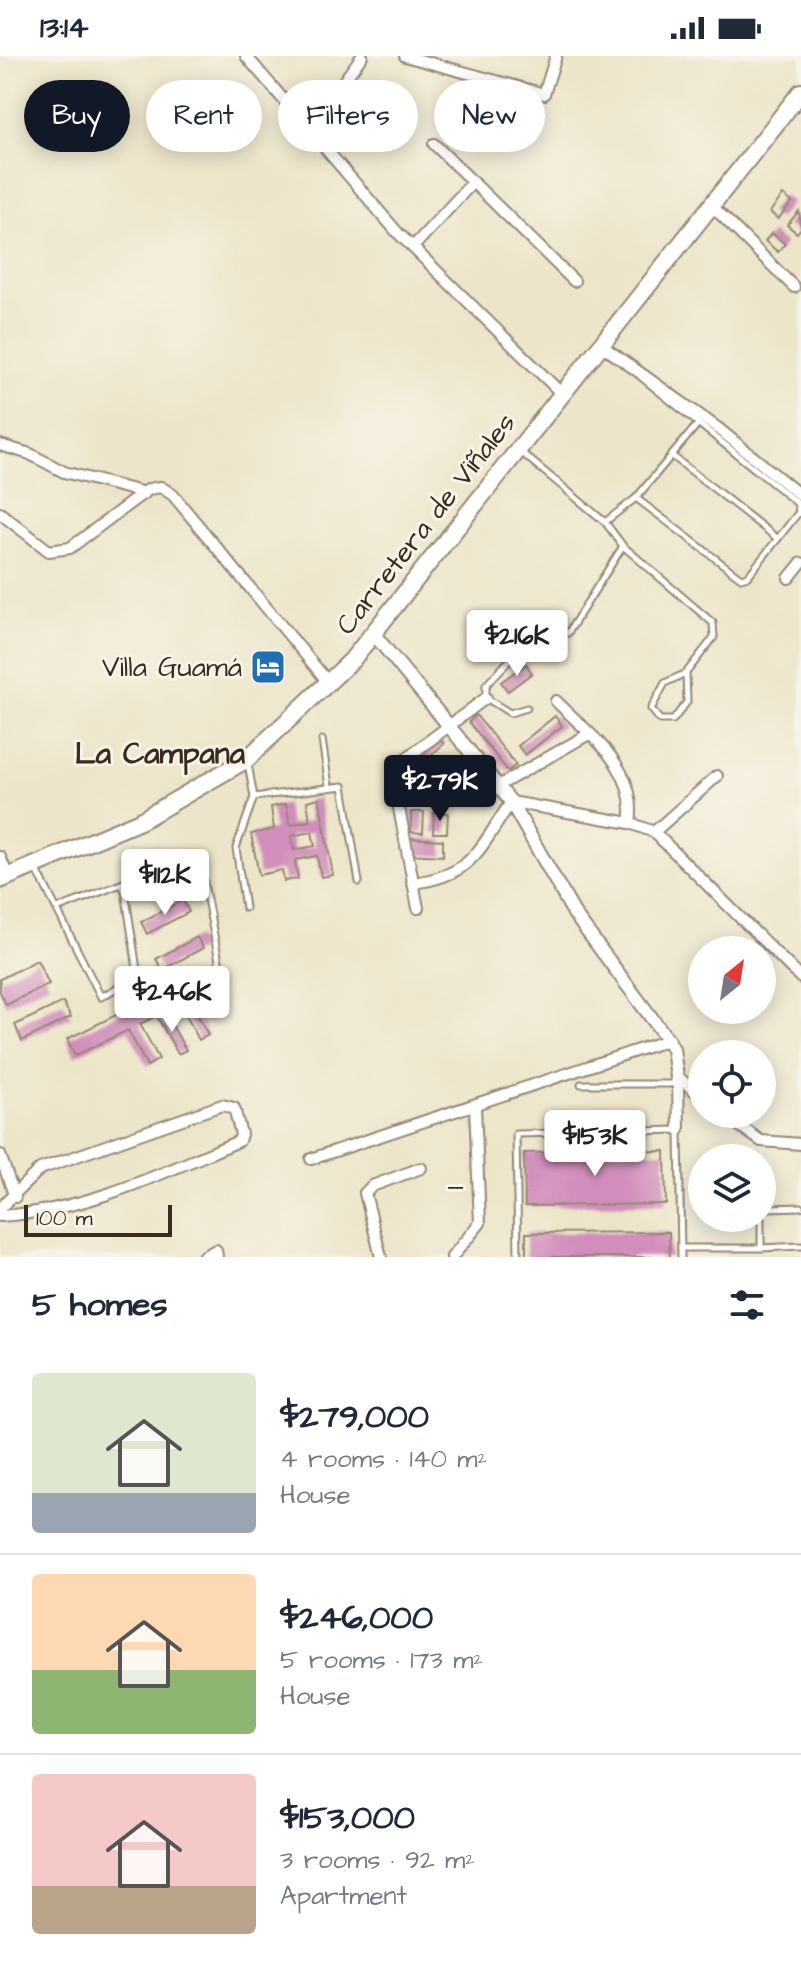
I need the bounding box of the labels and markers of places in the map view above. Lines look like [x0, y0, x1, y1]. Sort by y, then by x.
pin: $216K [461, 610, 573, 678]
place label: Villa Guamá [102, 648, 242, 687]
hotel icon: Villa Guamá [249, 648, 287, 686]
pin: $279K [384, 755, 496, 823]
pin: $112K [109, 849, 221, 917]
pin: $246K [116, 966, 228, 1034]
pin: $153K [539, 1110, 651, 1178]

